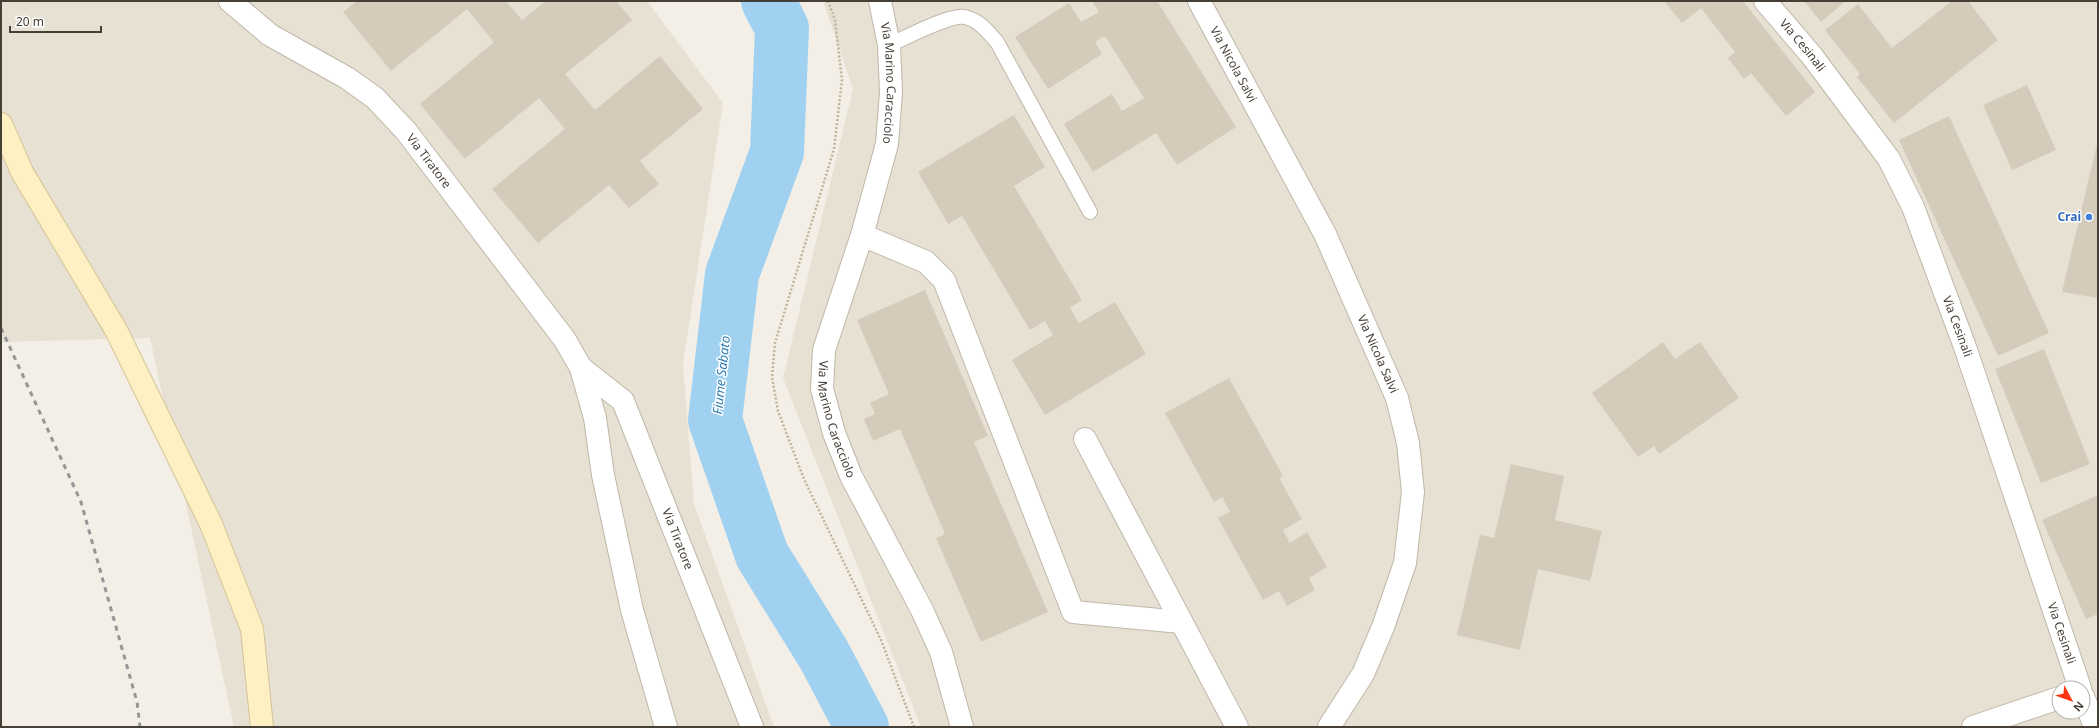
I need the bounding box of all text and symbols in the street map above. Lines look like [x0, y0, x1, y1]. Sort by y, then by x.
scale bar [10, 8, 101, 34]
text: 20 m [16, 13, 44, 30]
street label: Via Cesinali [1776, 15, 1830, 75]
street label: Via Marino Caracciolo [877, 21, 900, 144]
street label: Via Nicola Salvi [1206, 23, 1261, 105]
street label: Via Tiratore [403, 130, 456, 192]
place label: Crai [2057, 208, 2081, 225]
marker: Crai [2084, 212, 2094, 222]
street label: Via Cesinali [1939, 293, 1977, 359]
street label: Via Nicola Salvi [1353, 312, 1403, 396]
water label: Fiume Sabato [708, 335, 734, 415]
street label: Via Marino Caracciolo [814, 360, 860, 480]
street label: Via Tiratore [658, 506, 698, 572]
street label: Via Cesinali [2044, 600, 2080, 666]
north arrow [2051, 680, 2091, 720]
text: N [2070, 699, 2088, 715]

